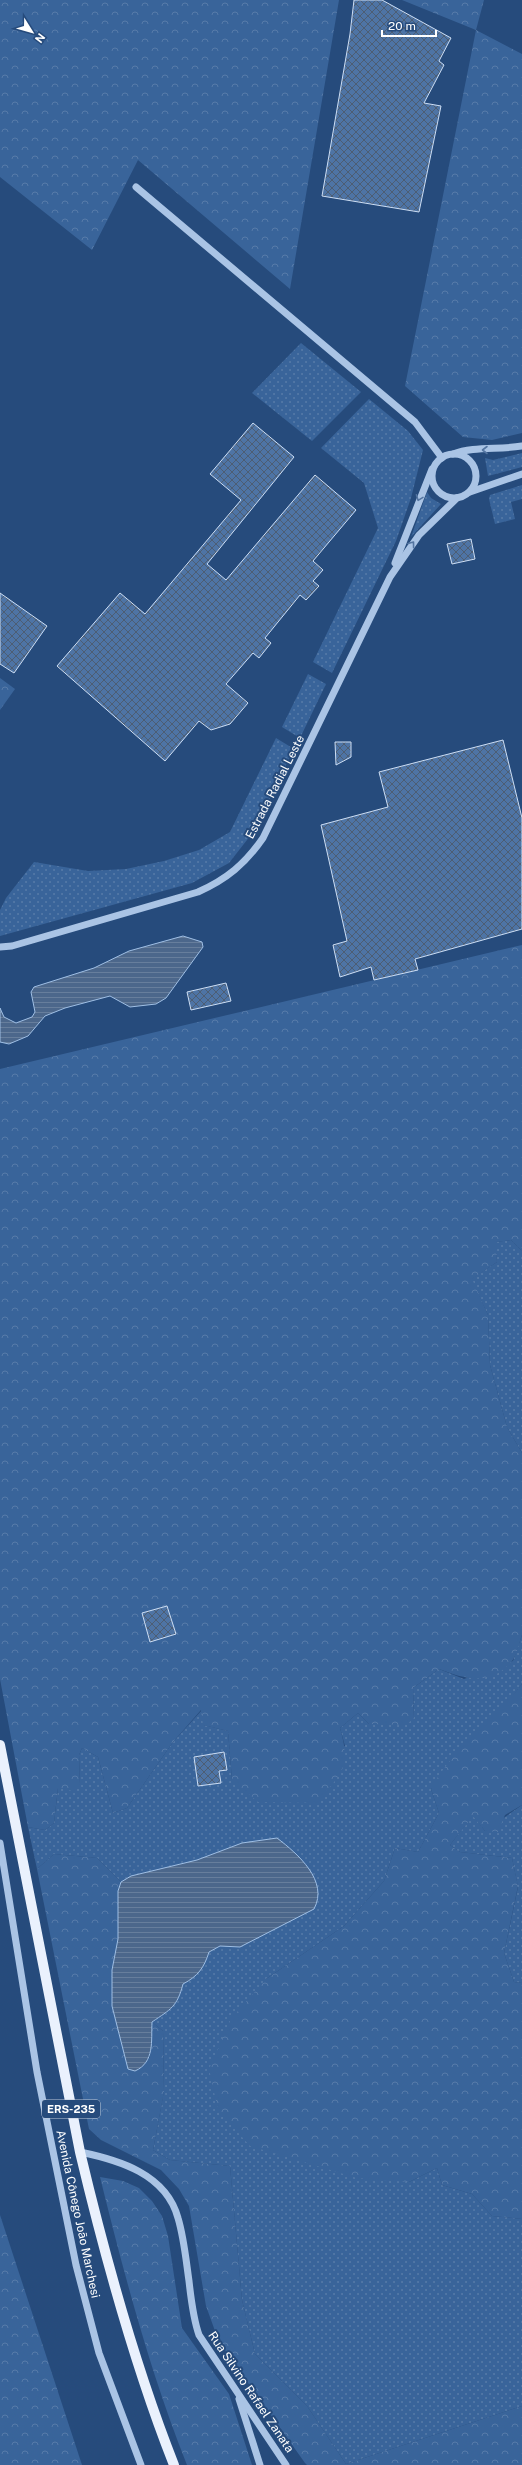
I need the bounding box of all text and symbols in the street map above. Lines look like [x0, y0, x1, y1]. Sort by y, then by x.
north arrow [12, 12, 52, 52]
scale bar [382, 12, 436, 38]
text: 20 m [388, 19, 416, 33]
text: N [33, 31, 47, 45]
one-way arrow [482, 446, 488, 454]
one-way arrow [416, 494, 424, 501]
one-way arrow [407, 542, 414, 549]
street label: Estrada Radial Leste [243, 733, 307, 841]
road number: ERS-235 [42, 2100, 100, 2118]
street label: Avenida Cônego João Marchesi [53, 2129, 103, 2299]
street label: Rua Silvino Rafael Zanata [205, 2329, 297, 2455]

